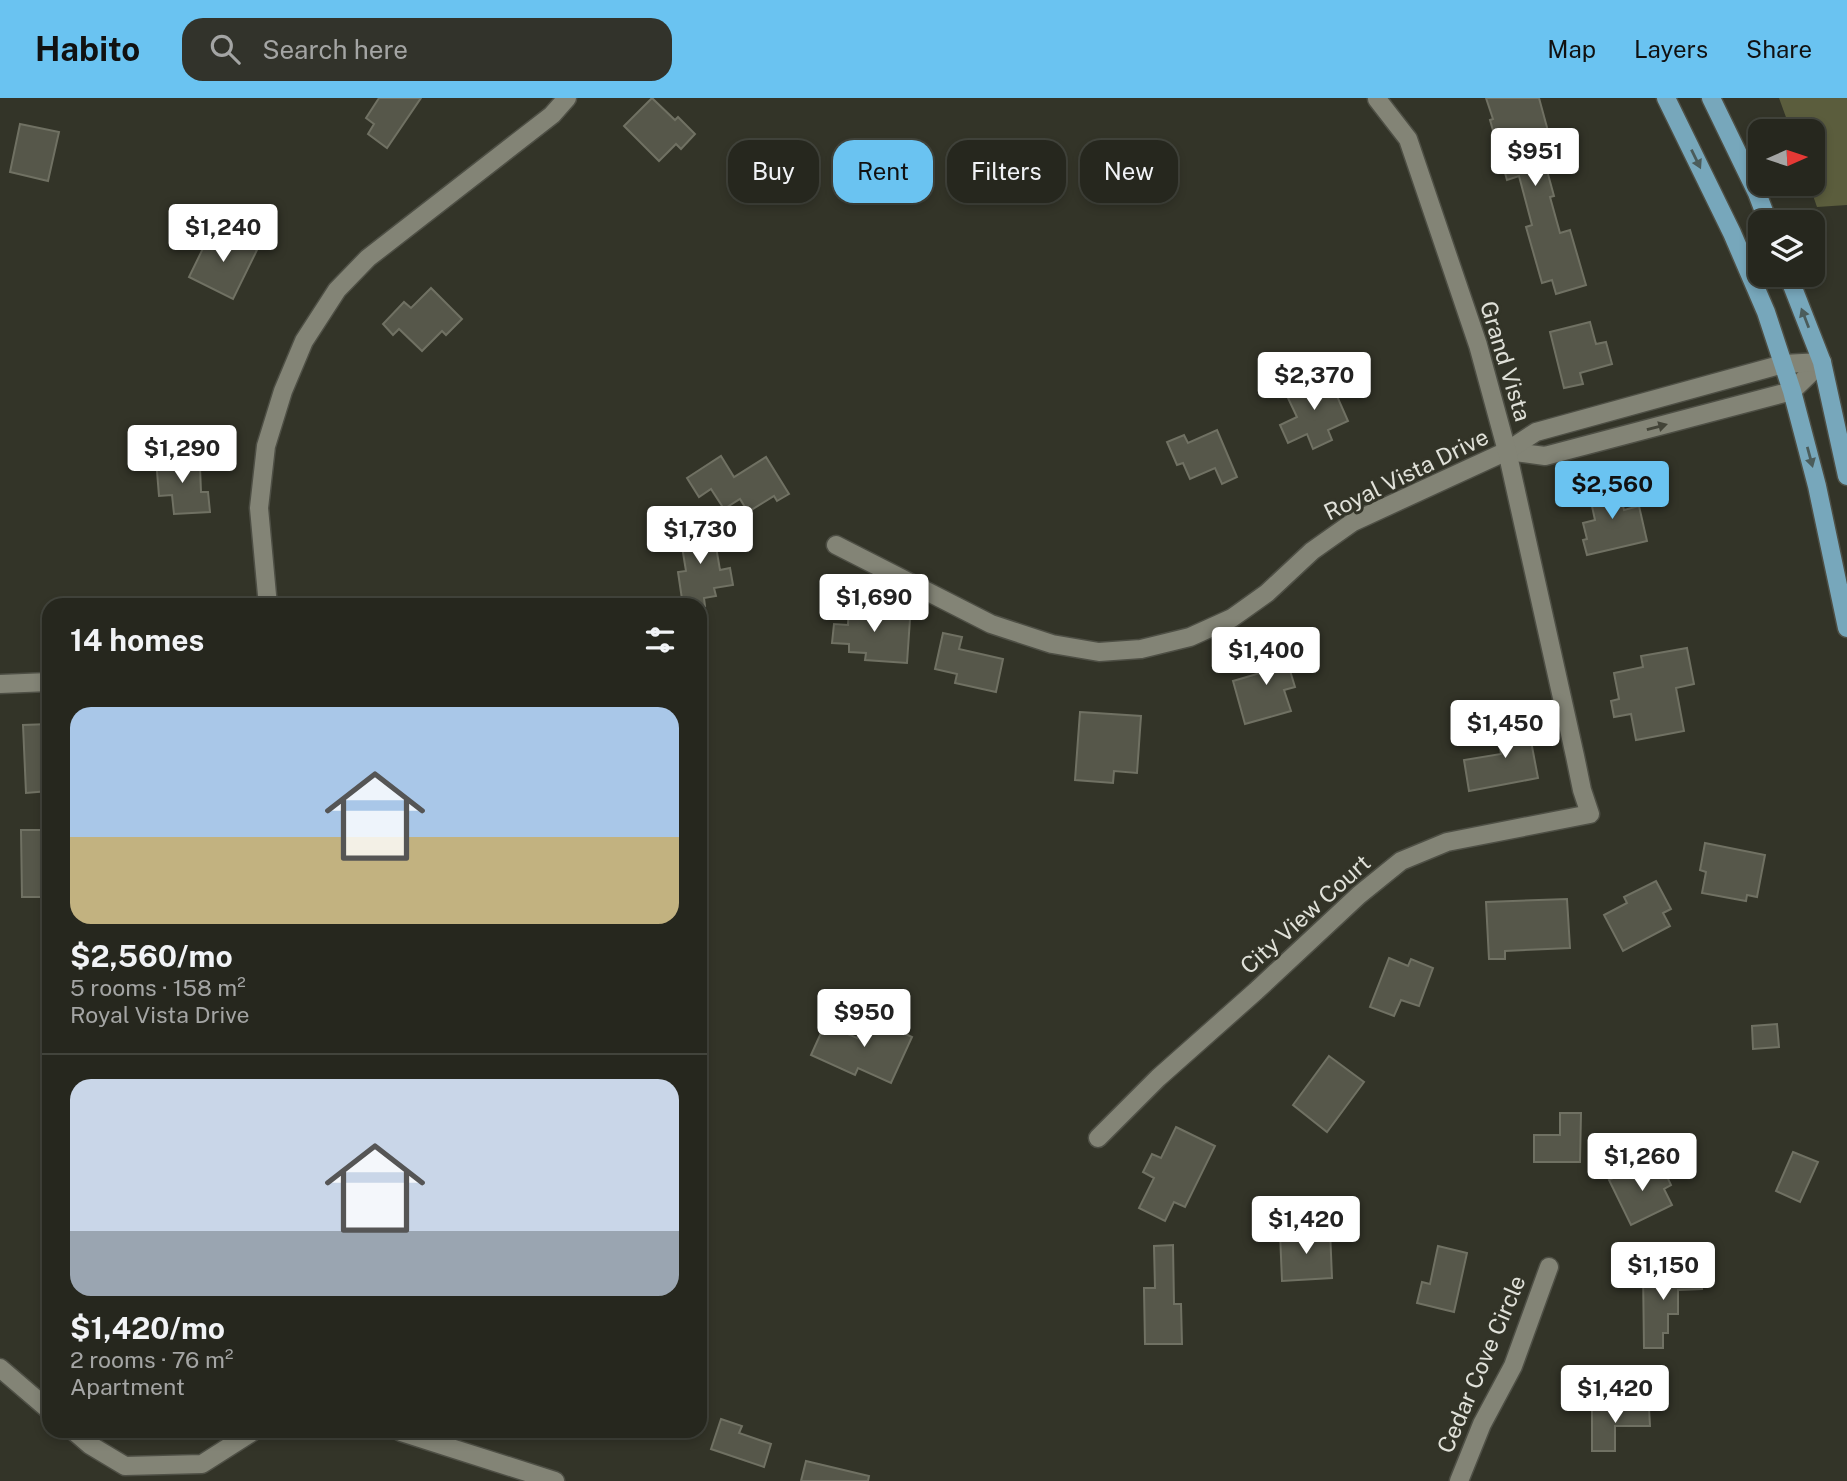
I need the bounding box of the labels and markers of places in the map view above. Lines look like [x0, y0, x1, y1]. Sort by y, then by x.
pin: $951 [1494, 129, 1576, 188]
pin: $1,240 [166, 204, 280, 264]
pin: $2,370 [1257, 352, 1371, 412]
pin: $1,290 [125, 426, 239, 485]
pin: $2,560 [1555, 462, 1669, 521]
pin: $1,730 [643, 506, 757, 566]
pin: $1,690 [817, 574, 931, 634]
pin: $1,400 [1209, 628, 1323, 687]
pin: $1,450 [1448, 700, 1562, 760]
pin: $950 [823, 990, 905, 1049]
pin: $1,260 [1585, 1134, 1699, 1193]
pin: $1,420 [1249, 1196, 1363, 1256]
pin: $1,150 [1606, 1242, 1720, 1302]
pin: $1,420 [1558, 1366, 1672, 1425]

